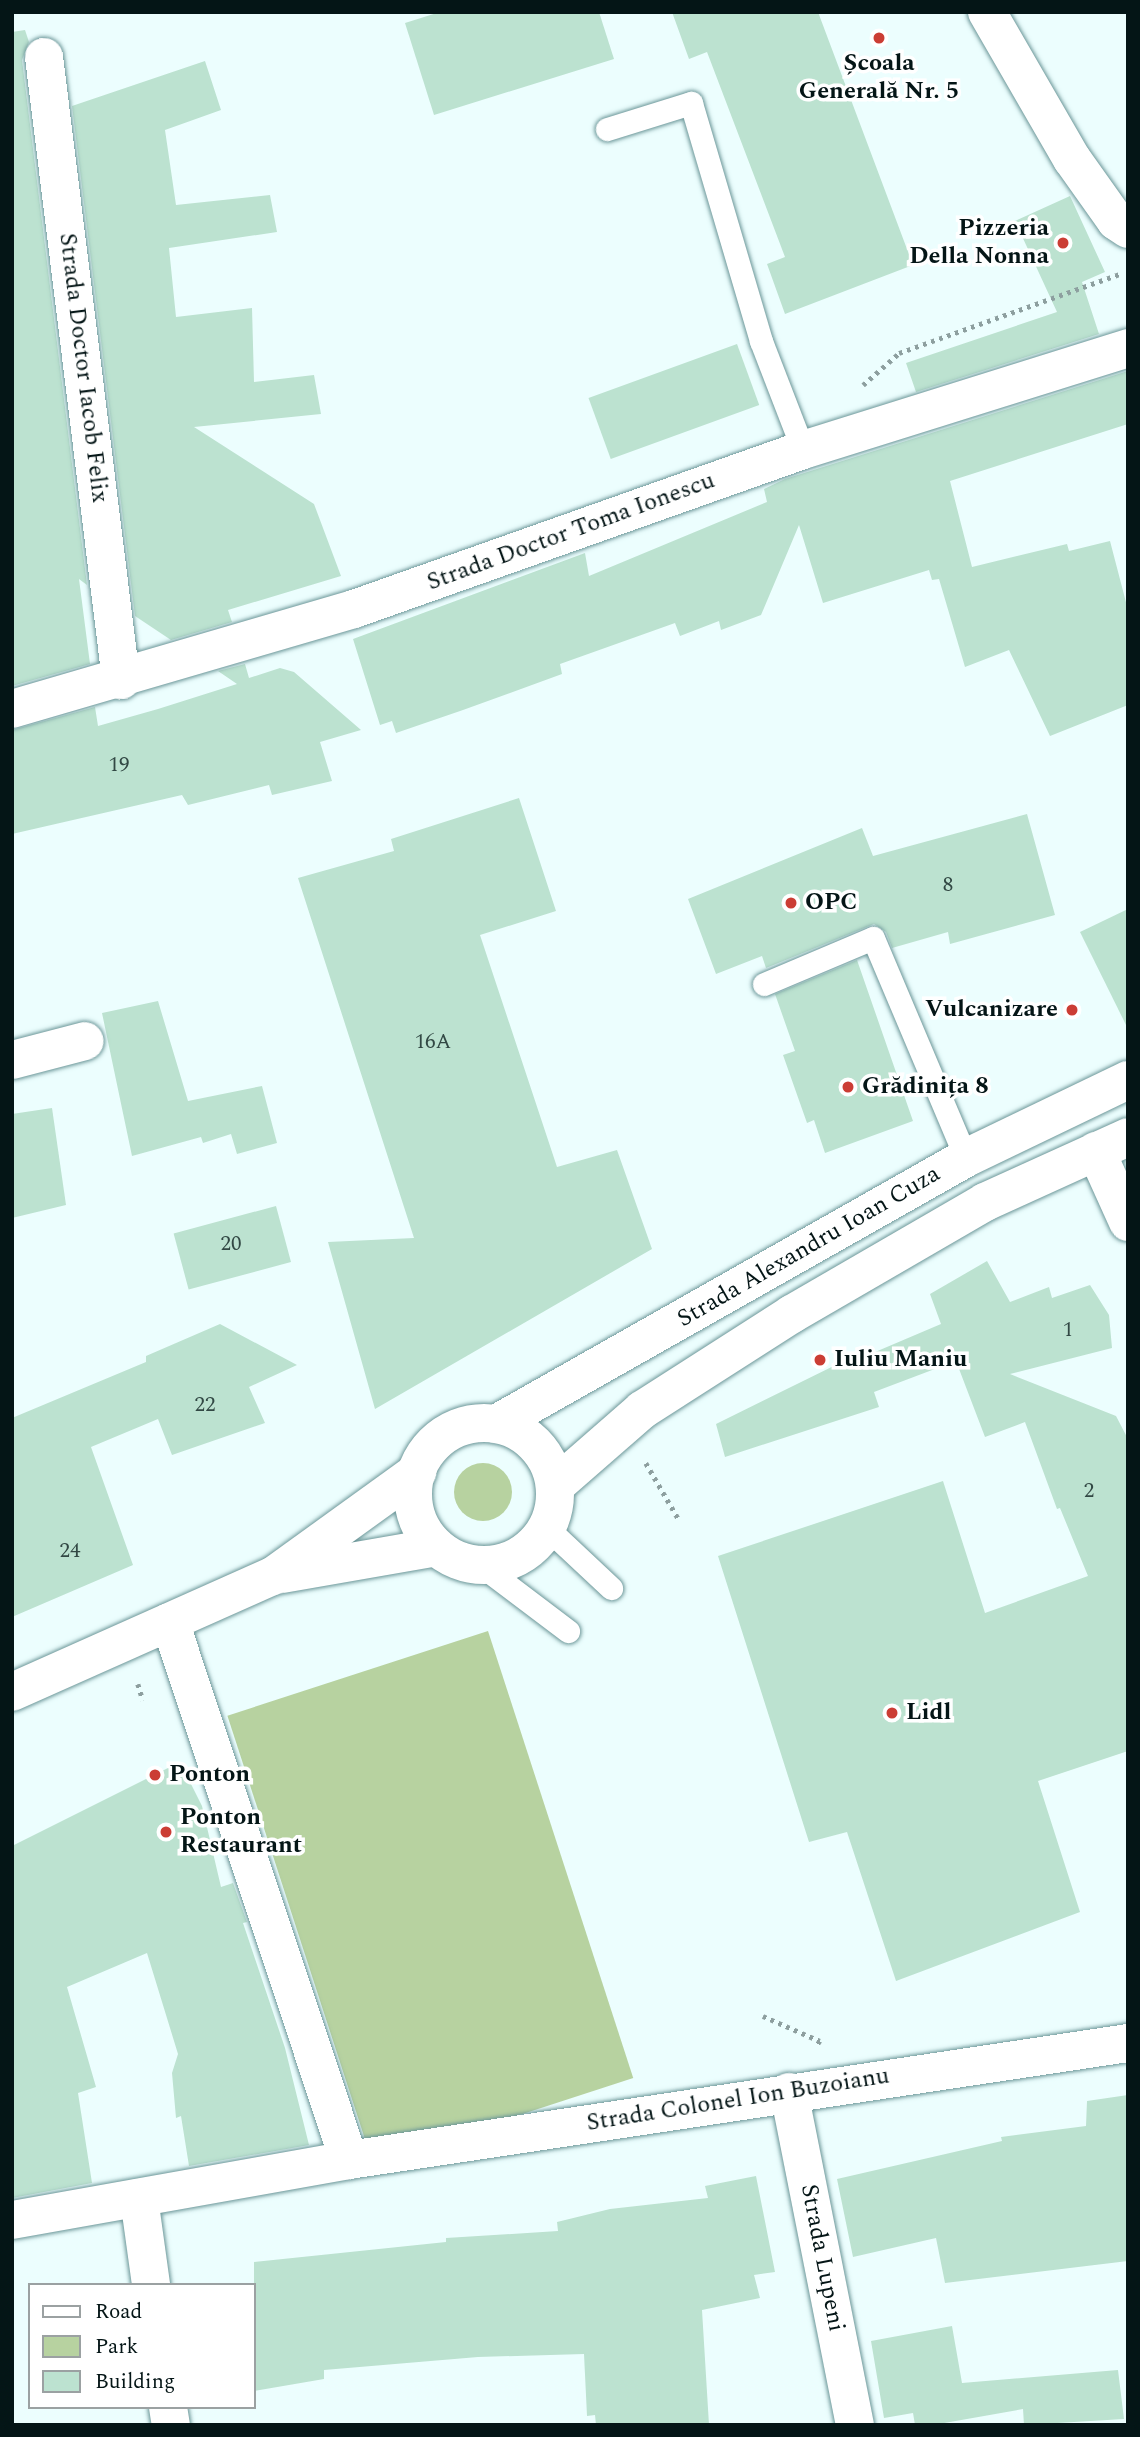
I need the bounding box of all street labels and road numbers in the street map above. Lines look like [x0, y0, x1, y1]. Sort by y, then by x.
street label: Strada Doctor Iacob Felix [52, 232, 114, 504]
street label: Strada Doctor Toma Ionescu [423, 466, 719, 598]
street label: Strada Alexandru Ioan Cuza [672, 1160, 946, 1334]
street label: Strada Colonel Ion Buzoianu [585, 2062, 891, 2138]
street label: Strada Lupeni [794, 2182, 850, 2334]

